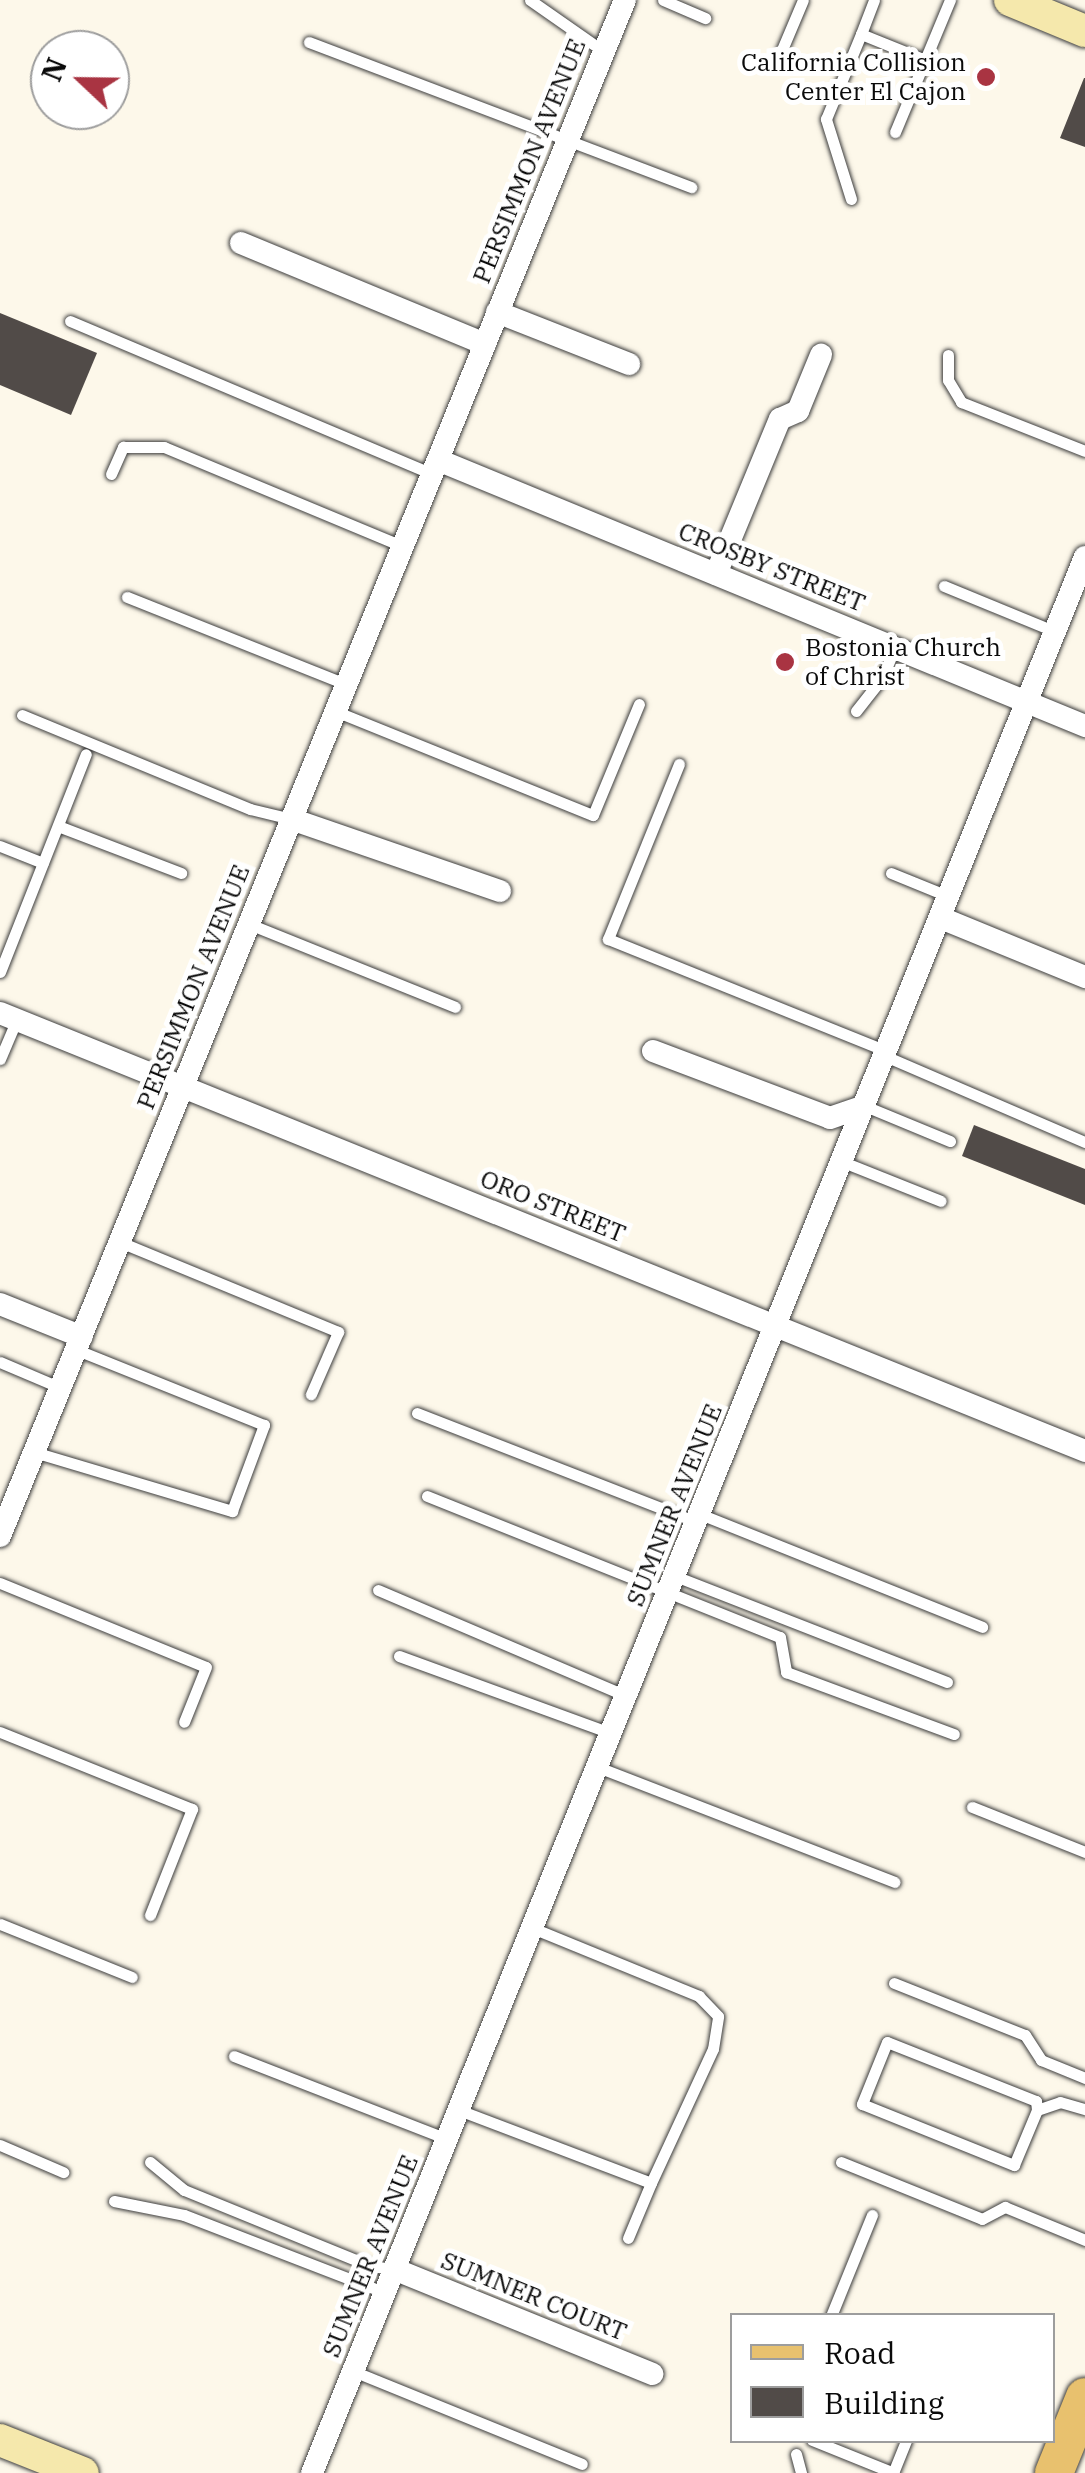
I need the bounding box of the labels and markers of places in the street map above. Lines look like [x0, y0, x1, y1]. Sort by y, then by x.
place label: California Collision Center El Cajon [741, 48, 966, 107]
marker: California Collision Center El Cajon [975, 66, 997, 88]
place label: Bostonia Church of Christ [805, 633, 1001, 692]
marker: Bostonia Church of Christ [774, 651, 796, 673]

